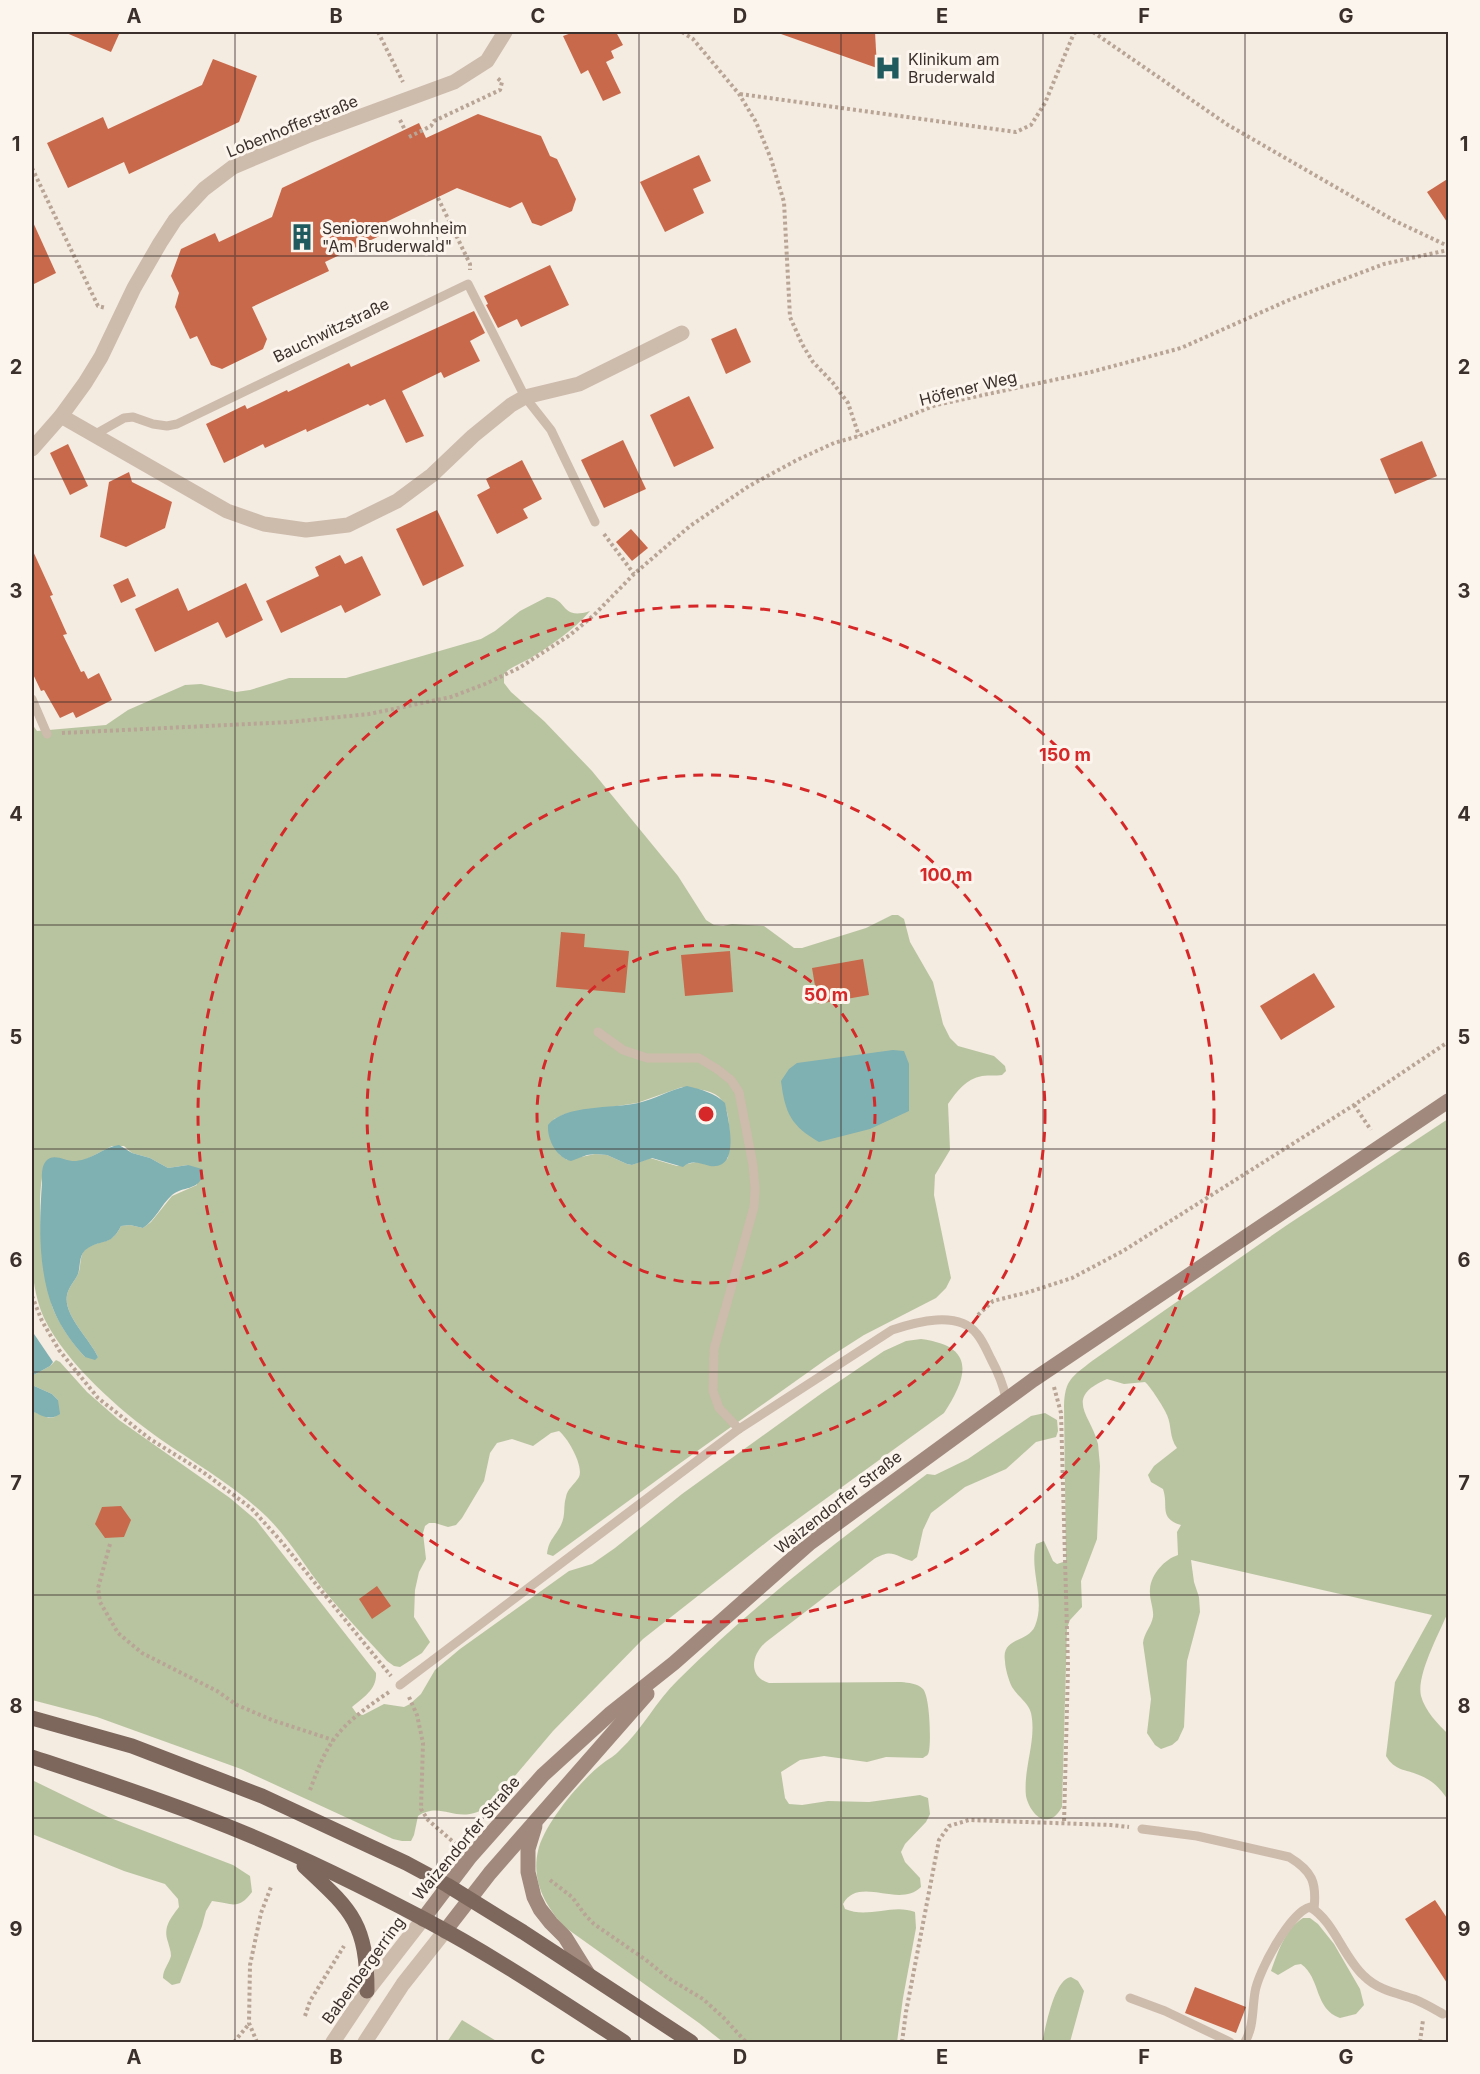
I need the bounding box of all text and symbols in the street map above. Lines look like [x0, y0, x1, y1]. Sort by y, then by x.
text: A [127, 4, 142, 28]
text: B [329, 4, 343, 28]
text: C [531, 4, 545, 28]
text: D [733, 4, 747, 28]
text: E [936, 4, 948, 28]
text: F [1138, 4, 1150, 28]
text: G [1338, 4, 1354, 28]
place label: Klinikum am Bruderwald [908, 49, 1000, 87]
hospital icon: Klinikum am Bruderwald [873, 53, 903, 83]
street label: Lobenhofferstraße [223, 90, 361, 162]
text: 1 [12, 132, 20, 156]
text: 1 [1460, 132, 1468, 156]
place label: Seniorenwohnheim "Am Bruderwald" [322, 218, 467, 256]
building icon: Seniorenwohnheim "Am Bruderwald" [287, 222, 317, 252]
street label: Bauchwitzstraße [270, 293, 392, 367]
text: 2 [10, 355, 22, 379]
text: 2 [1458, 355, 1470, 379]
street label: Höfener Weg [917, 366, 1019, 410]
text: 3 [10, 579, 22, 603]
text: 3 [1458, 579, 1470, 603]
text: 150 m [1039, 744, 1091, 765]
text: 4 [9, 802, 23, 826]
text: 4 [1457, 802, 1471, 826]
text: 100 m [920, 864, 972, 885]
text: 50 m [804, 984, 848, 1005]
text: 5 [10, 1025, 22, 1049]
text: 5 [1458, 1025, 1470, 1049]
centre of rings [696, 1104, 716, 1124]
text: 6 [10, 1248, 23, 1272]
text: 6 [1458, 1248, 1471, 1272]
street label: Waizendorfer Straße [770, 1446, 906, 1558]
text: 7 [10, 1471, 22, 1495]
text: 7 [1458, 1471, 1470, 1495]
text: 8 [9, 1694, 23, 1718]
text: 8 [1457, 1694, 1471, 1718]
street label: Waizendorfer Straße [408, 1772, 524, 1904]
street label: Babenbergerring [317, 1912, 409, 2028]
text: 9 [10, 1917, 23, 1941]
text: 9 [1458, 1917, 1471, 1941]
text: A [127, 2045, 142, 2069]
text: B [329, 2045, 343, 2069]
text: C [531, 2045, 545, 2069]
text: D [733, 2045, 747, 2069]
text: E [936, 2045, 948, 2069]
text: F [1138, 2045, 1150, 2069]
text: G [1338, 2045, 1354, 2069]

